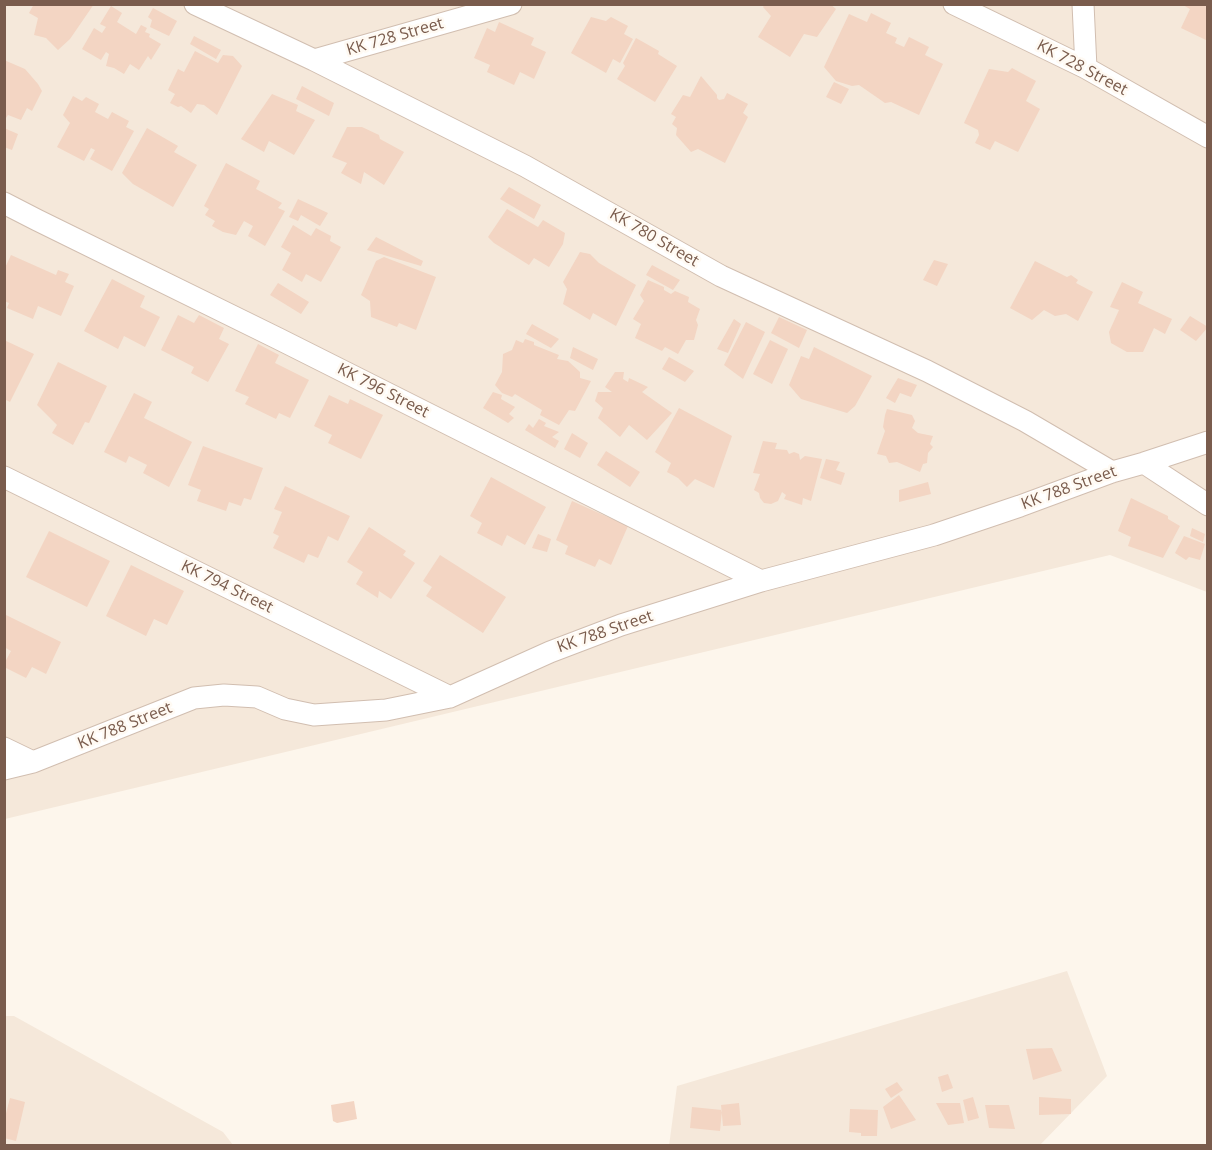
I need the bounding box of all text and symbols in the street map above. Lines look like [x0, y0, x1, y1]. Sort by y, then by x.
street label: KK 728 Street [344, 14, 446, 60]
street label: KK 728 Street [1033, 36, 1131, 100]
street label: KK 780 Street [606, 205, 702, 271]
street label: KK 796 Street [334, 360, 432, 422]
street label: KK 788 Street [1019, 462, 1119, 514]
street label: KK 794 Street [178, 556, 276, 618]
street label: KK 788 Street [555, 607, 655, 657]
street label: KK 788 Street [75, 698, 175, 754]

